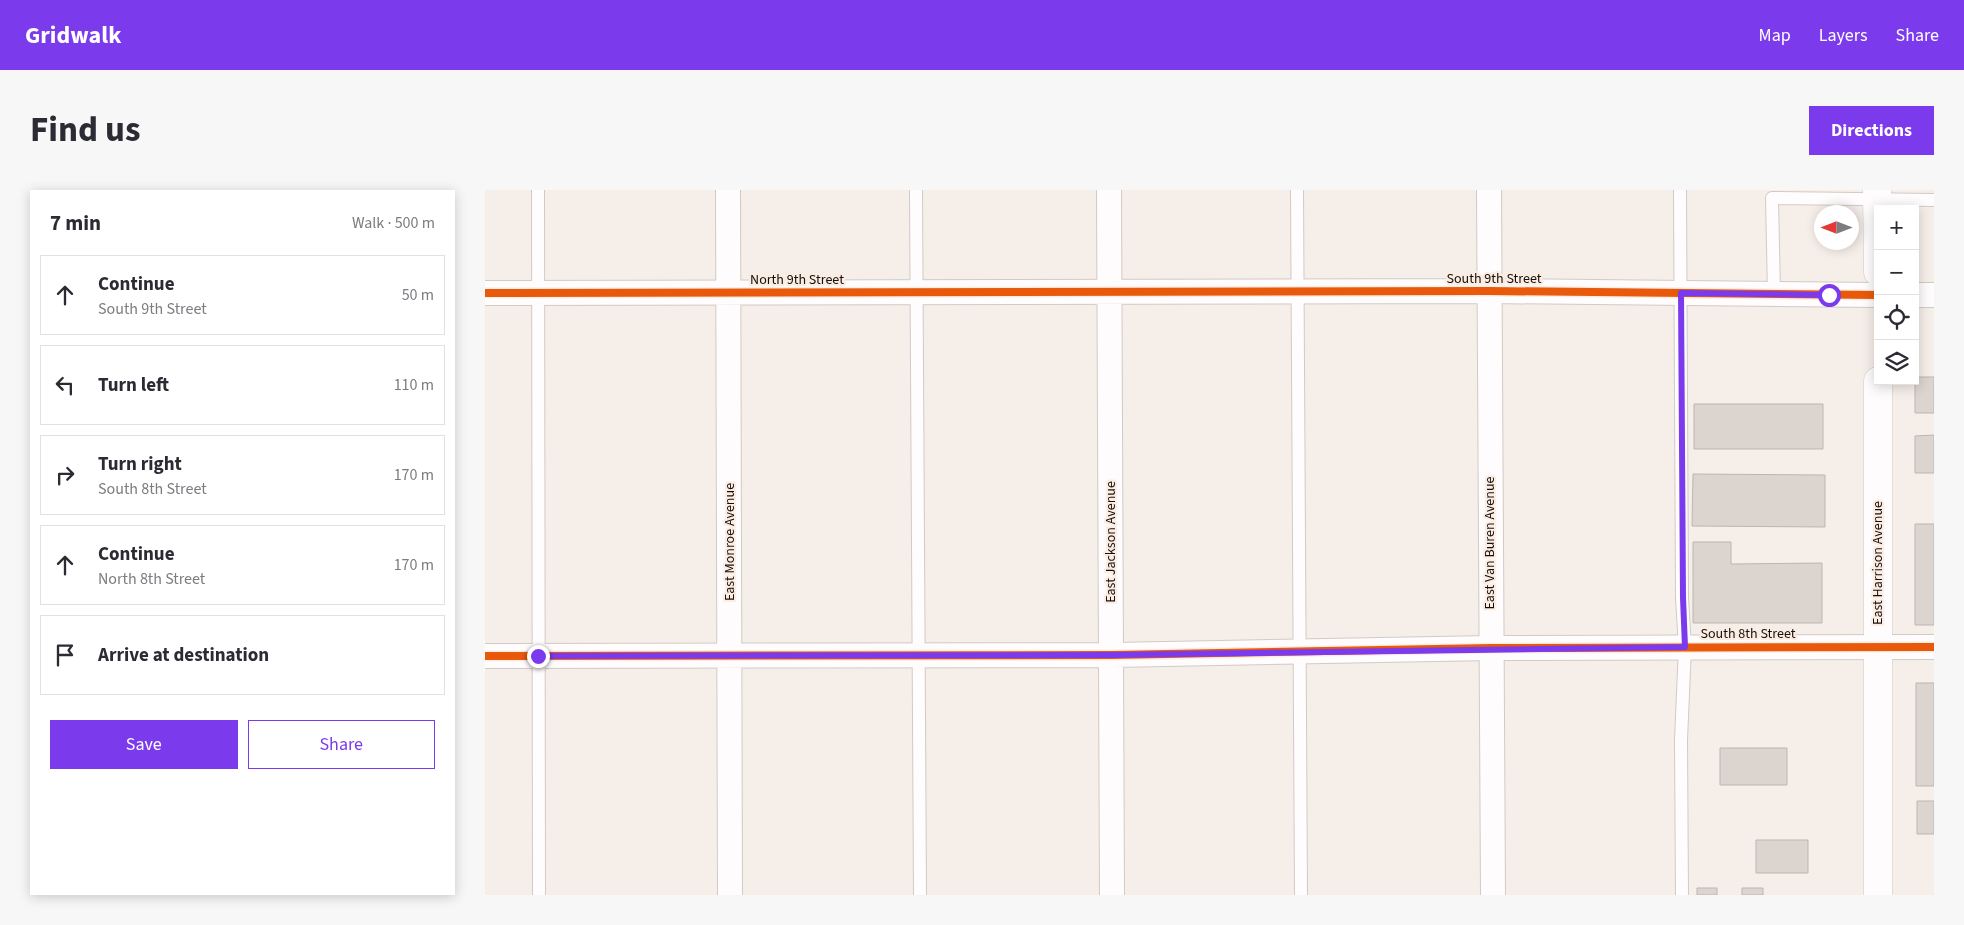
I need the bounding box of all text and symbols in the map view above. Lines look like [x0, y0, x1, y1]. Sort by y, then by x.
text: Gridwalk [25, 18, 121, 53]
text: Map [1759, 23, 1791, 48]
text: Layers [1819, 23, 1868, 48]
text: Share [1896, 23, 1939, 48]
text: Find us [30, 105, 140, 155]
button: Directions [1809, 106, 1934, 155]
north arrow [1814, 205, 1859, 250]
map controls [1874, 205, 1919, 385]
button: + [1874, 205, 1919, 250]
text: 7 min [50, 208, 101, 238]
text: Walk · 500 m [352, 212, 435, 234]
button: − [1874, 250, 1919, 295]
street label: South 9th Street [1446, 269, 1542, 289]
street label: North 9th Street [750, 270, 844, 290]
text: Continue [98, 271, 175, 298]
icon: ahead [51, 281, 79, 309]
text: 50 m [402, 284, 434, 306]
route start [1818, 284, 1841, 307]
button: locate [1874, 295, 1919, 340]
text: South 9th Street [98, 298, 207, 320]
button: layers [1874, 340, 1919, 385]
icon: left [51, 371, 79, 399]
text: Turn left [98, 372, 169, 399]
text: 110 m [394, 374, 434, 396]
text: Turn right [98, 451, 182, 478]
icon: right [51, 461, 79, 489]
text: 170 m [394, 464, 434, 486]
street label: East Van Buren Avenue [1480, 476, 1500, 610]
text: South 8th Street [98, 478, 207, 500]
street label: East Jackson Avenue [1101, 481, 1121, 603]
street label: East Monroe Avenue [720, 483, 740, 601]
street label: East Harrison Avenue [1868, 501, 1888, 625]
text: Continue [98, 541, 175, 568]
icon: ahead [51, 551, 79, 579]
text: 170 m [394, 554, 434, 576]
text: North 8th Street [98, 568, 205, 590]
street label: South 8th Street [1700, 624, 1796, 644]
icon: arrive [51, 641, 79, 669]
text: Arrive at destination [98, 642, 269, 669]
route end [527, 645, 550, 668]
button: Save [50, 720, 238, 769]
button: Share [248, 720, 435, 769]

